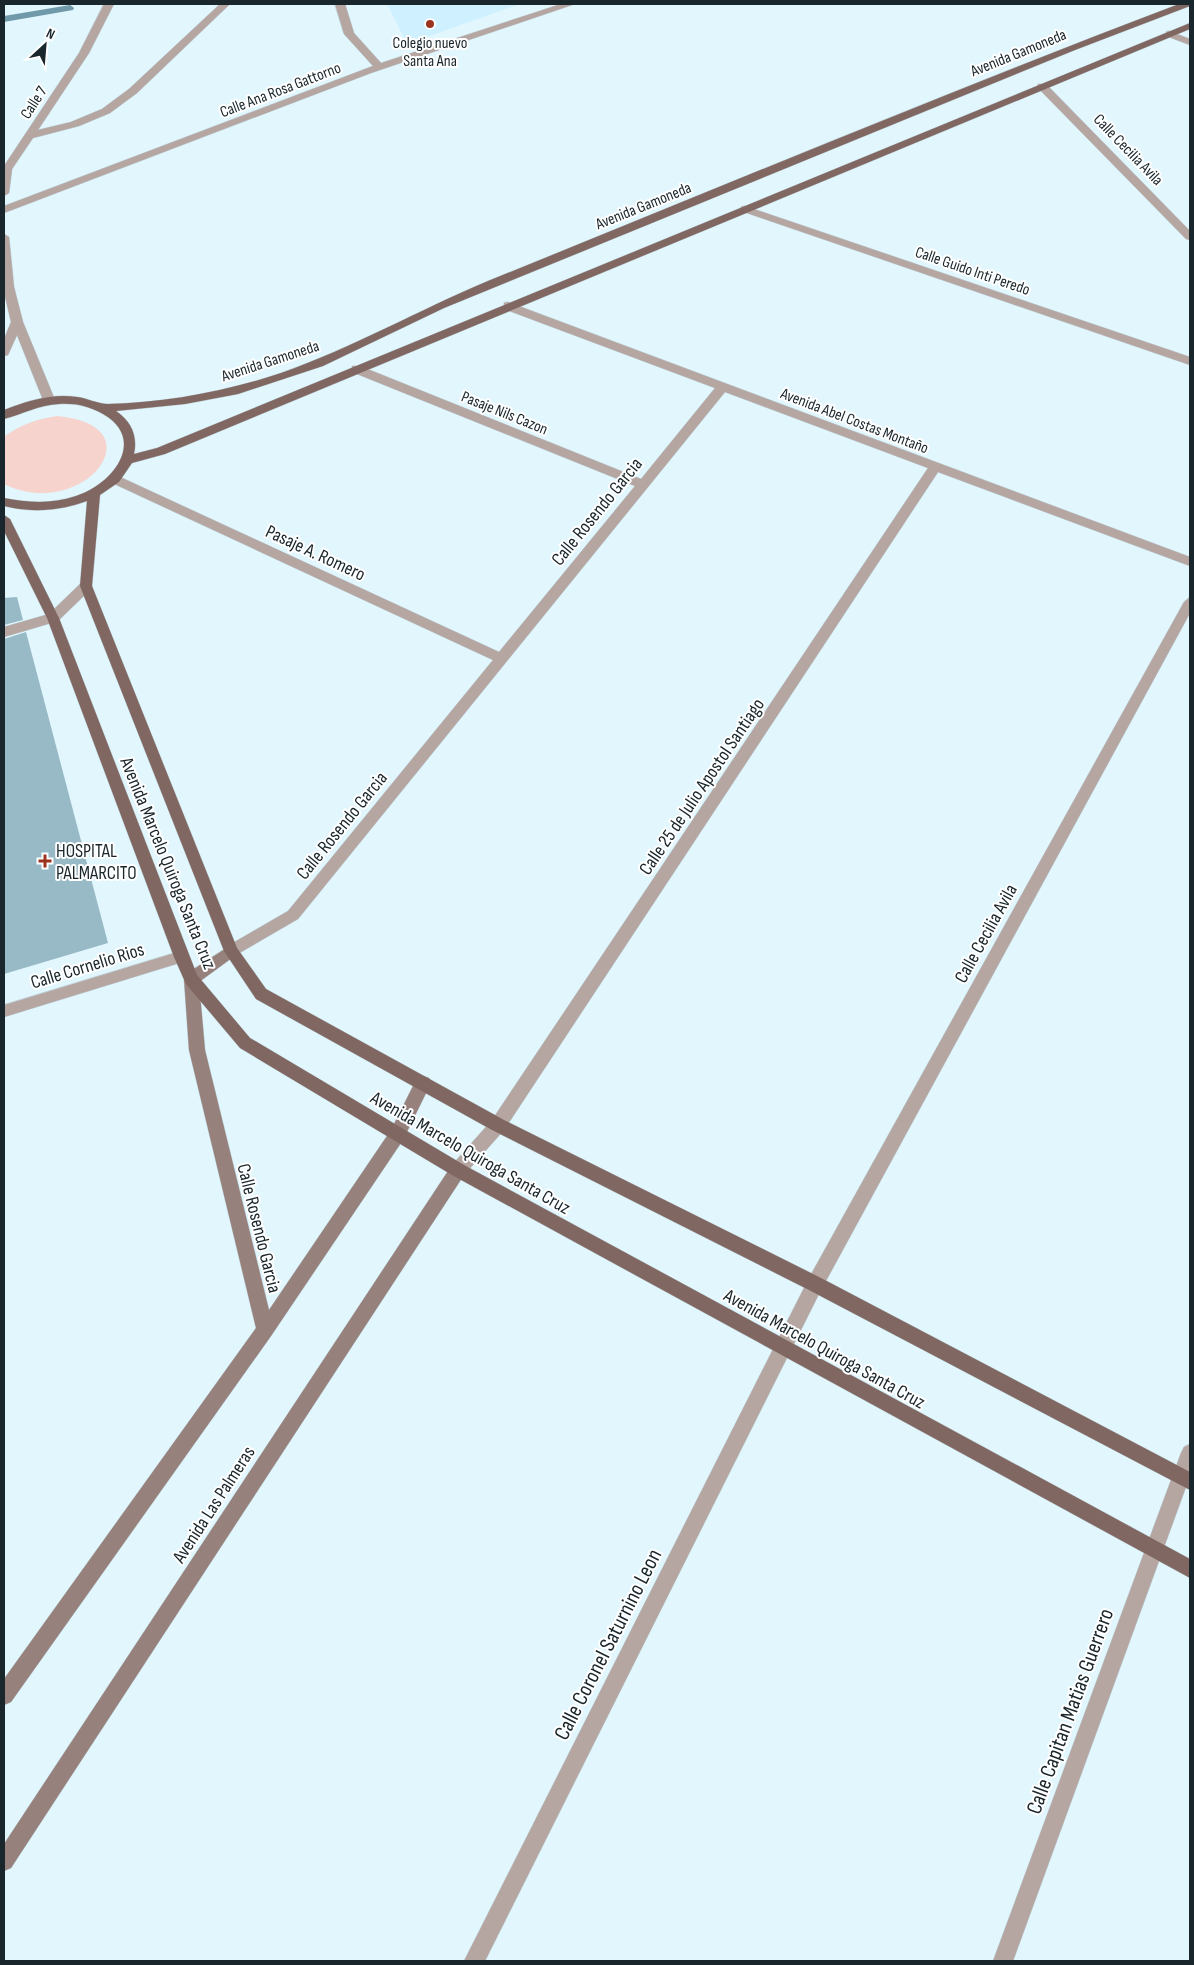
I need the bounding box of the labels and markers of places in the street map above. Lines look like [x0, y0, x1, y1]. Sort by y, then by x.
marker: Colegio nuevo Santa Ana [424, 18, 436, 30]
place label: Colegio nuevo Santa Ana [393, 34, 467, 71]
place label: HOSPITAL PALMARCITO [56, 840, 137, 885]
marker: HOSPITAL PALMARCITO [38, 854, 52, 868]

